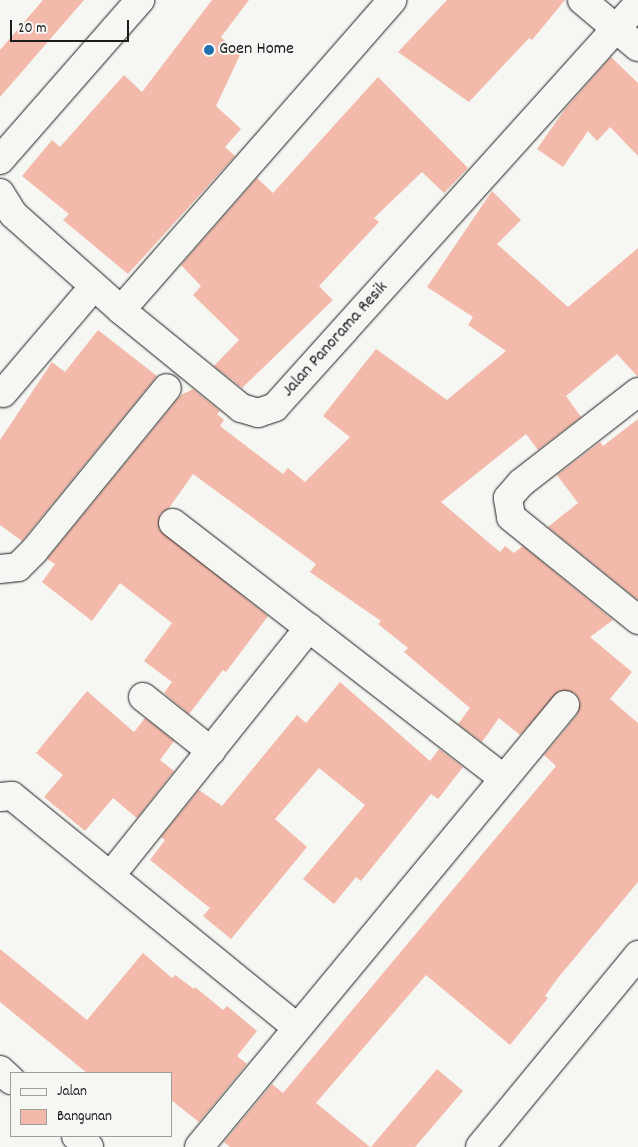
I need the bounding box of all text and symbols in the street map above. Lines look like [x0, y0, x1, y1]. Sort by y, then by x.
scale bar [12, 10, 131, 42]
text: 20 m [18, 18, 46, 40]
place label: Goen Home [219, 39, 294, 61]
marker: Goen Home [203, 44, 215, 56]
street label: Jalan Panorama Resik [278, 278, 394, 402]
legend [10, 1072, 172, 1137]
text: Jalan [57, 1081, 87, 1103]
text: Bangunan [57, 1106, 112, 1128]

